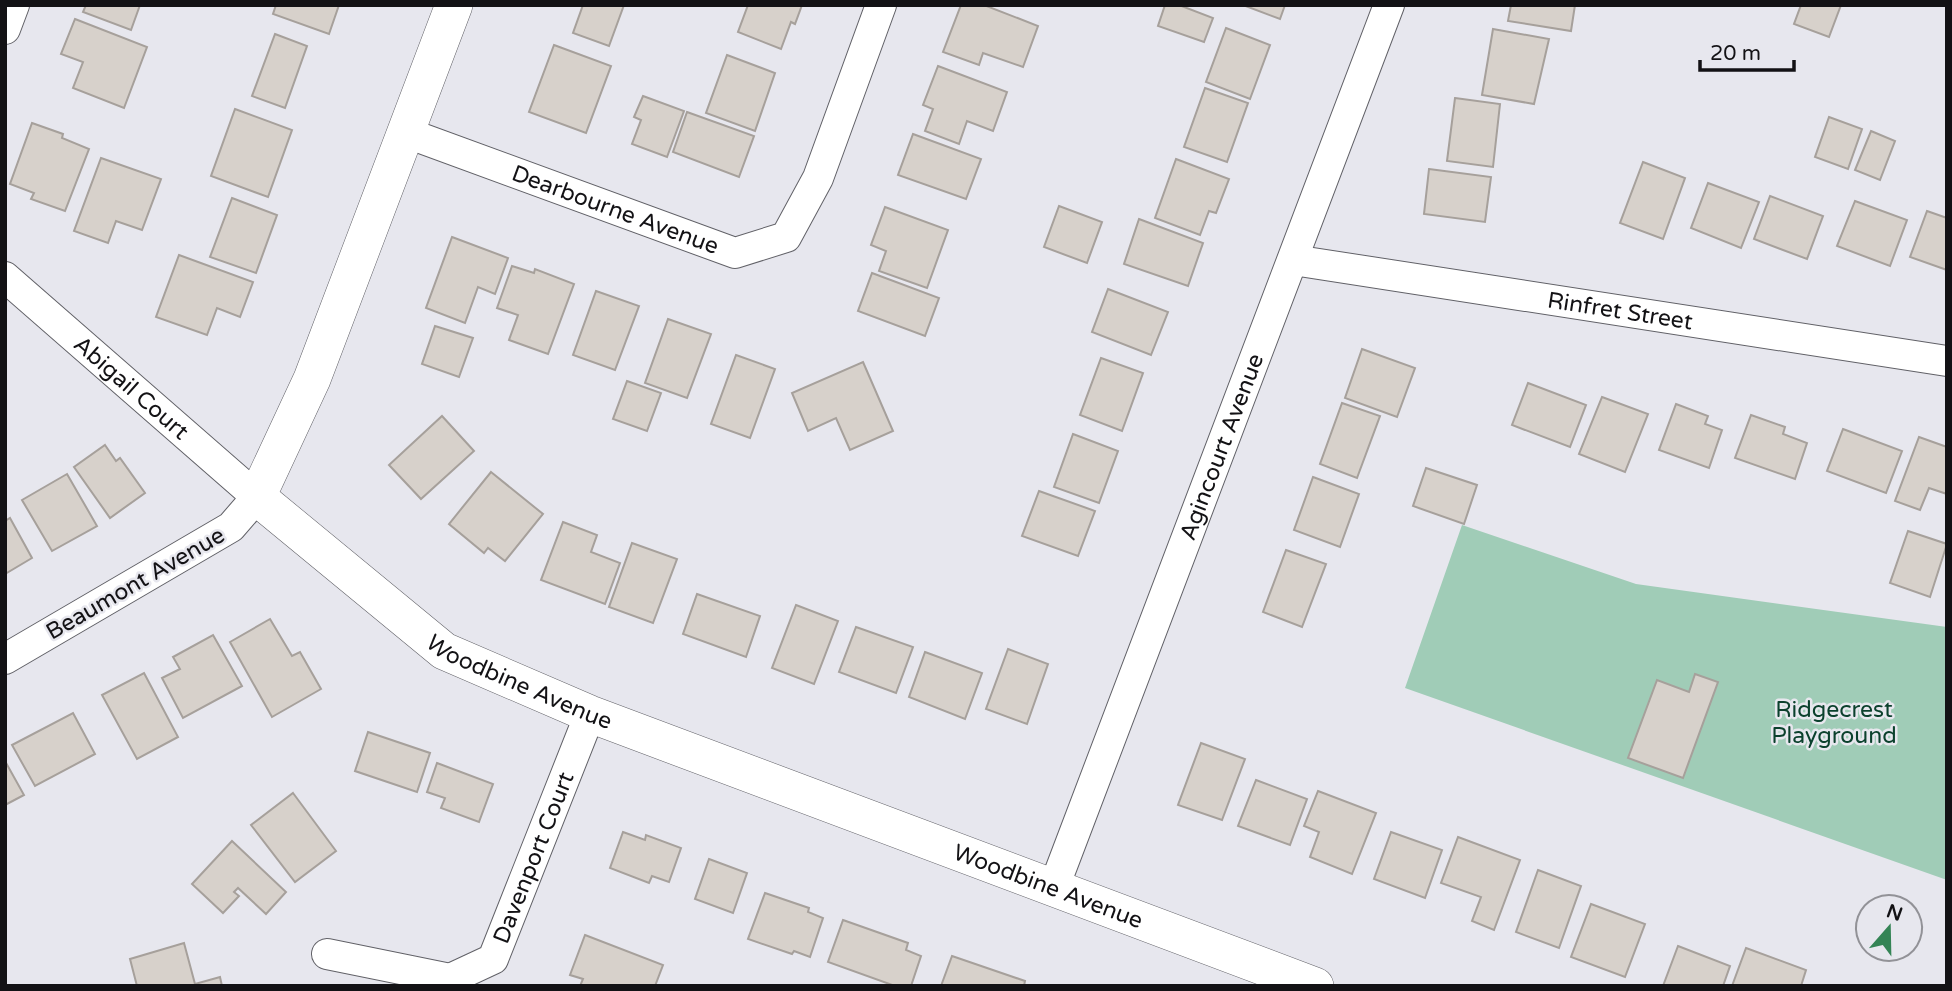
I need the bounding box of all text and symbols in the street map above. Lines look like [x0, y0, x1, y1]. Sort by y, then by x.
scale bar [1700, 28, 1794, 72]
text: 20 m [1710, 41, 1761, 66]
street label: Dearbourne Avenue [508, 160, 722, 261]
street label: Rinfret Street [1545, 286, 1695, 337]
street label: Abigail Court [68, 331, 194, 446]
street label: Agincourt Avenue [1174, 350, 1270, 544]
street label: Beaumont Avenue [41, 521, 230, 646]
street label: Woodbine Avenue [420, 629, 616, 736]
park label: Ridgecrest Playground [1771, 696, 1897, 750]
street label: Davenport Court [488, 768, 581, 948]
street label: Woodbine Avenue [949, 839, 1147, 935]
north arrow [1854, 893, 1924, 963]
text: N [1884, 900, 1905, 926]

